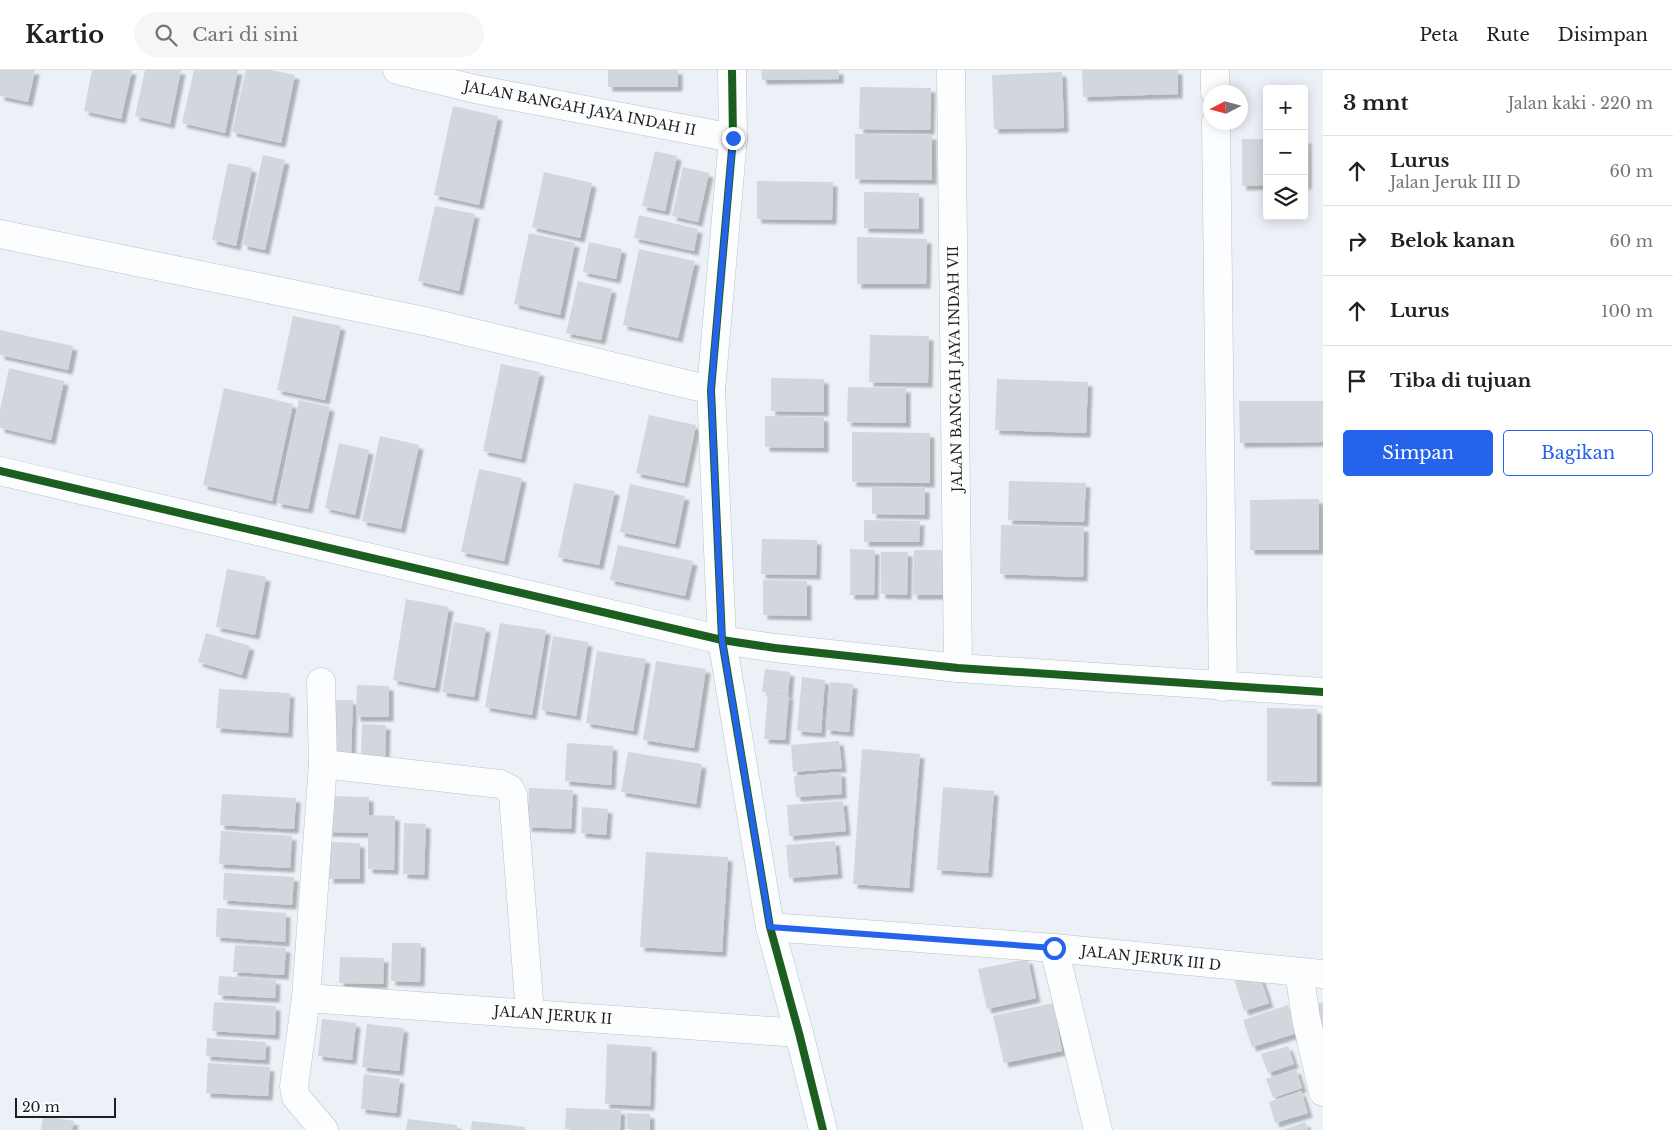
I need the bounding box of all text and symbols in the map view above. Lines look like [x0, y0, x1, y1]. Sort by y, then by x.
search box [134, 12, 484, 57]
text: Kartio [25, 20, 104, 49]
icon: search [152, 21, 180, 49]
text: Cari di sini [192, 23, 298, 46]
text: Peta [1419, 24, 1458, 46]
text: Rute [1486, 24, 1530, 46]
text: Disimpan [1558, 24, 1648, 46]
street label: JALAN BANGAH JAYA INDAH II [461, 76, 698, 139]
north arrow [1203, 85, 1248, 130]
map controls [1263, 85, 1308, 220]
button: + [1263, 85, 1308, 130]
text: 3 mnt [1343, 90, 1408, 116]
text: Jalan kaki · 220 m [1508, 93, 1653, 113]
route end [722, 127, 745, 150]
button: − [1263, 130, 1308, 175]
text: Lurus [1390, 149, 1449, 172]
icon: ahead [1343, 157, 1371, 185]
text: 60 m [1610, 161, 1653, 181]
text: Jalan Jeruk III D [1390, 172, 1521, 192]
button: layers [1263, 175, 1308, 220]
icon: right [1343, 227, 1371, 255]
text: Belok kanan [1390, 229, 1515, 252]
text: 60 m [1610, 231, 1653, 251]
street label: JALAN BANGAH JAYA INDAH VII [944, 245, 966, 494]
icon: ahead [1343, 297, 1371, 325]
text: Lurus [1390, 299, 1449, 322]
text: 100 m [1601, 301, 1653, 321]
icon: arrive [1343, 367, 1371, 395]
text: Tiba di tujuan [1390, 369, 1531, 392]
button: Simpan [1343, 430, 1493, 476]
button: Bagikan [1503, 430, 1653, 476]
route start [1043, 937, 1066, 960]
street label: JALAN JERUK III D [1078, 941, 1222, 974]
street label: JALAN JERUK II [491, 1002, 613, 1028]
scale bar [15, 1095, 116, 1118]
text: 20 m [22, 1098, 60, 1116]

